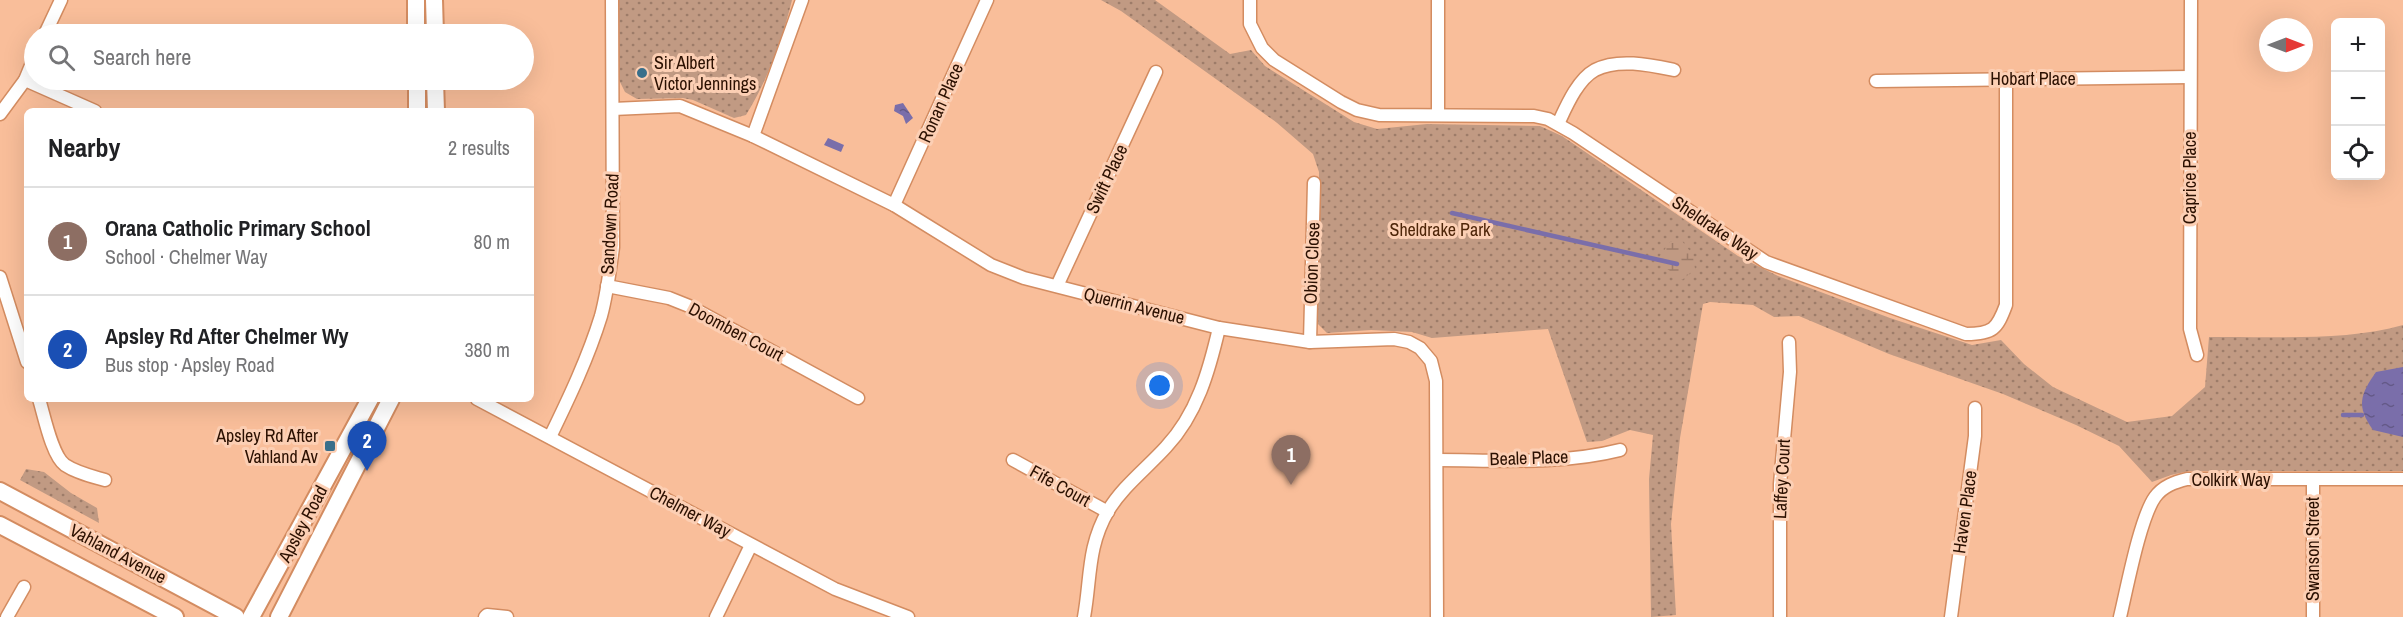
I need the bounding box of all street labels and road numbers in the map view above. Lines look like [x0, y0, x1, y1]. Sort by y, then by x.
street label: Ronan Place [912, 59, 969, 146]
street label: Hobart Place [1990, 66, 2076, 91]
street label: Caprice Place [2177, 132, 2202, 224]
street label: Swift Place [1080, 140, 1133, 218]
street label: Sandown Road [594, 173, 625, 275]
street label: Sheldrake Way [1667, 189, 1764, 266]
street label: Obion Close [1298, 222, 1325, 304]
street label: Querrin Avenue [1081, 281, 1187, 330]
street label: Doomben Court [684, 296, 788, 367]
street label: Laffey Court [1767, 438, 1796, 520]
street label: Beale Place [1489, 444, 1569, 471]
street label: Fife Court [1025, 459, 1095, 512]
street label: Colkirk Way [2191, 467, 2271, 492]
street label: Haven Place [1946, 469, 1983, 555]
street label: Chelmer Way [645, 480, 736, 544]
street label: Apsley Road [271, 481, 333, 567]
street label: Swanson Street [2300, 497, 2325, 601]
street label: Vahland Avenue [65, 518, 171, 590]

